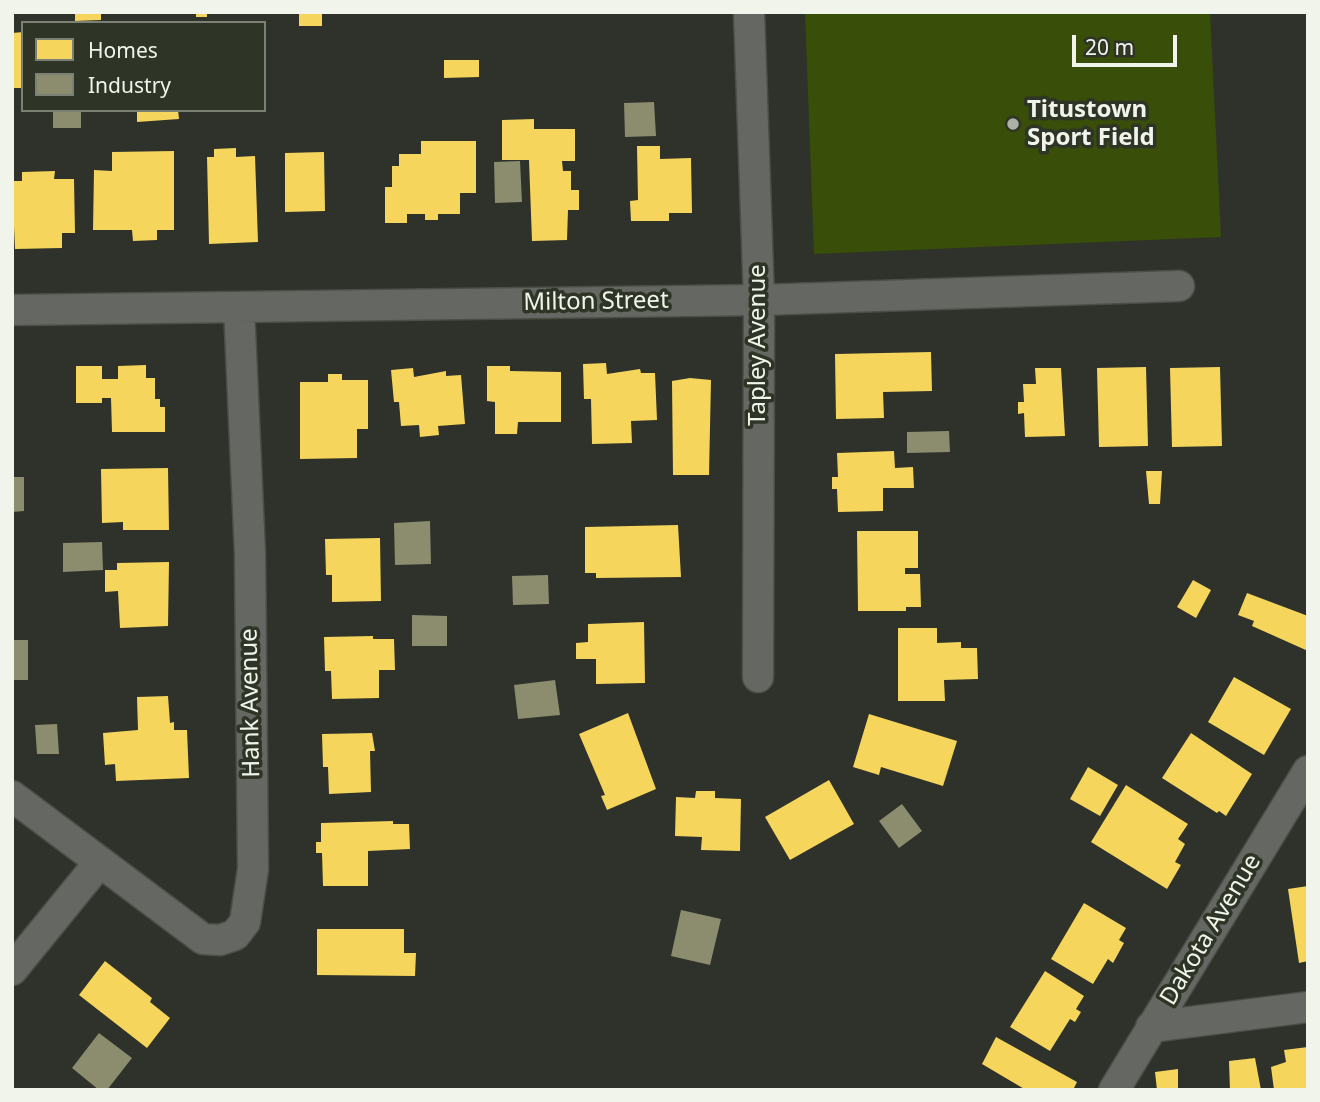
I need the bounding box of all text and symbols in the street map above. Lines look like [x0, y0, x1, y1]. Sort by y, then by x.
legend [21, 21, 266, 112]
scale bar [1075, 21, 1180, 65]
text: 20 m [1085, 33, 1134, 61]
text: Homes [88, 36, 158, 64]
text: Industry [88, 71, 171, 99]
place label: Titustown Sport Field [1027, 96, 1155, 152]
marker: Titustown Sport Field [1005, 116, 1021, 132]
street label: Tapley Avenue [744, 264, 772, 426]
street label: Milton Street [523, 286, 669, 318]
street label: Hank Avenue [235, 628, 267, 778]
street label: Dakota Avenue [1155, 849, 1267, 1011]

